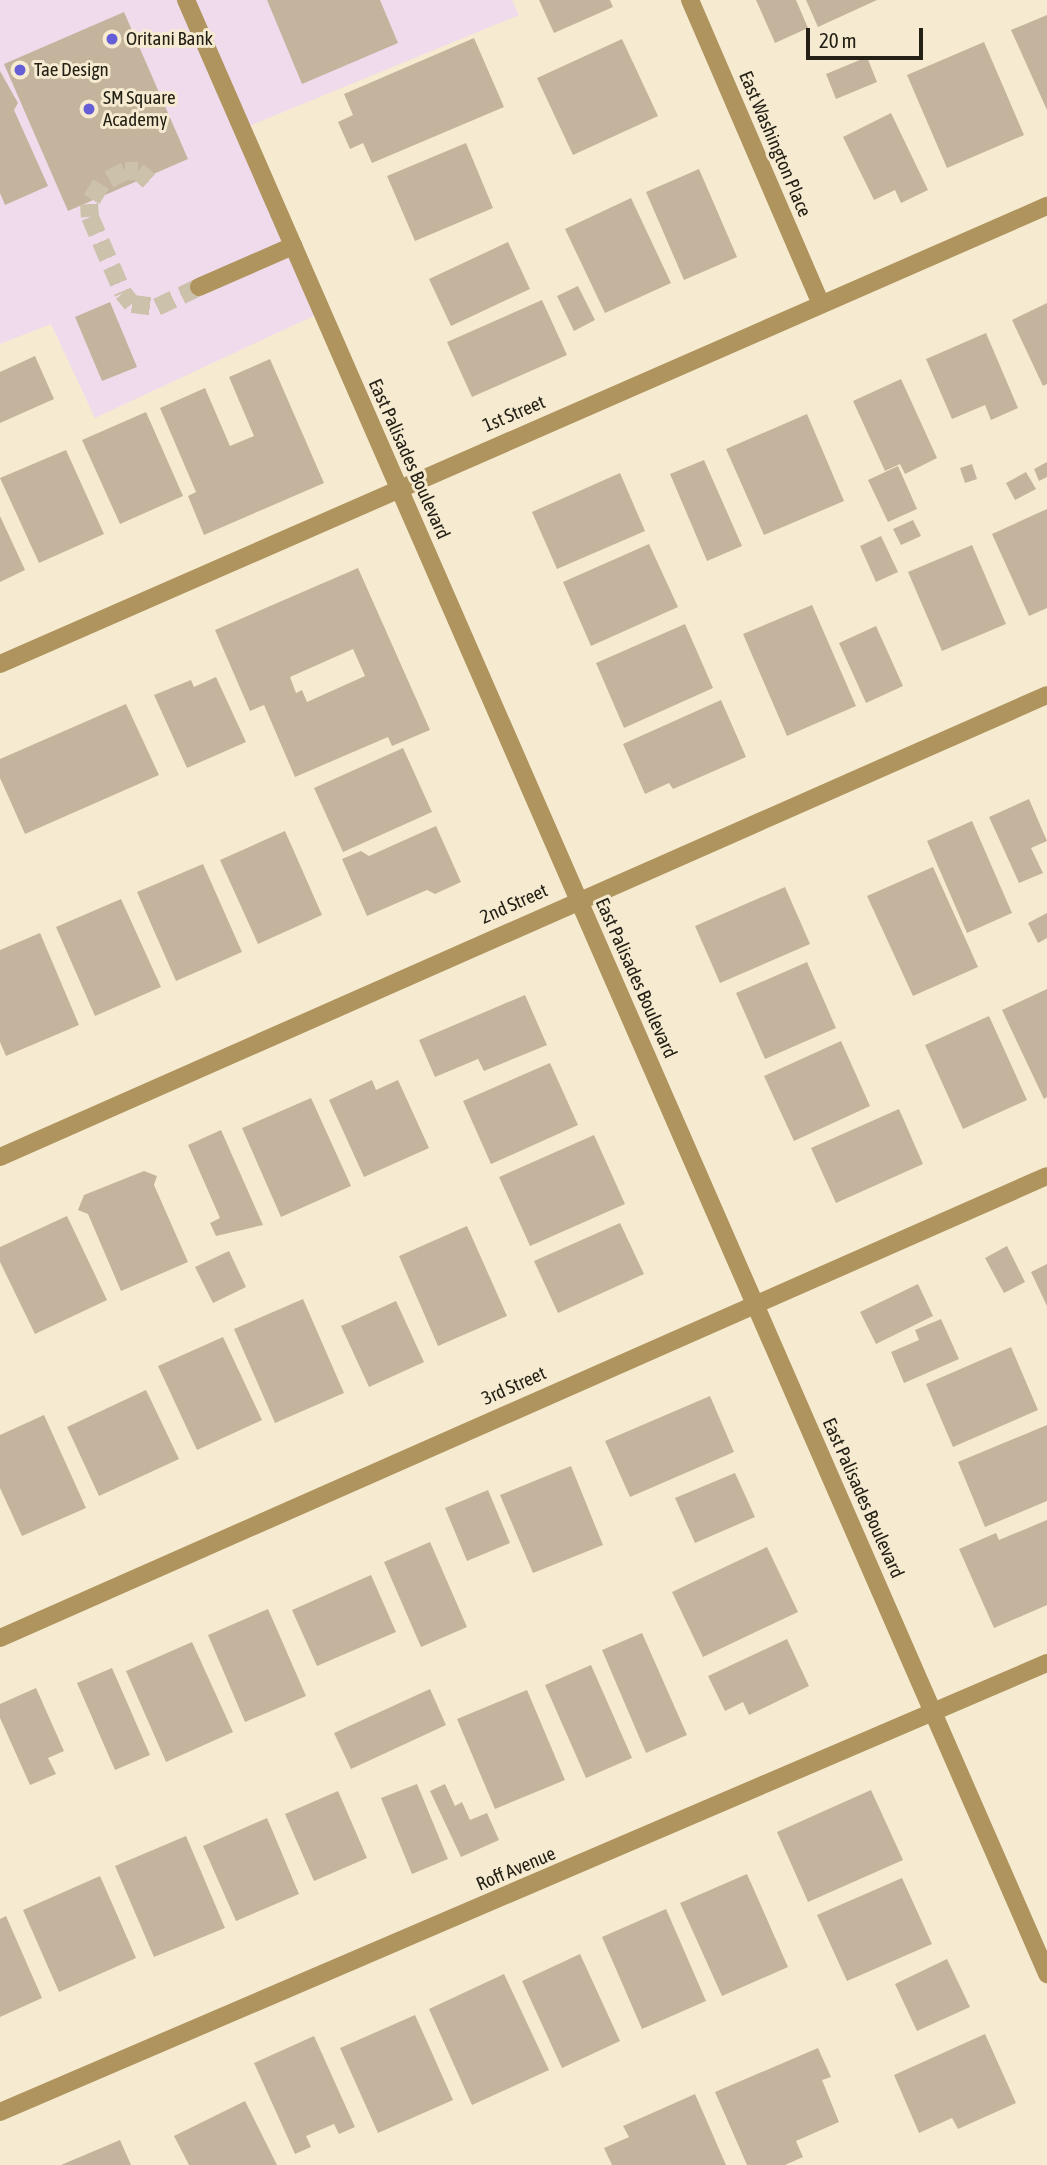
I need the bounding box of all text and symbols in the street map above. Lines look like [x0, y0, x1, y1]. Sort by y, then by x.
scale bar [809, 14, 926, 58]
place label: Oritani Bank [126, 28, 213, 50]
text: 20 m [819, 28, 857, 52]
marker: Oritani Bank [104, 31, 120, 47]
place label: Tae Design [34, 59, 109, 81]
marker: Tae Design [12, 62, 28, 78]
street label: East Washington Place [734, 68, 816, 220]
place label: SM Square Academy [103, 87, 176, 131]
marker: SM Square Academy [81, 101, 97, 117]
street label: East Palisades Boulevard [363, 375, 455, 543]
street label: 1st Street [479, 391, 549, 437]
street label: 2nd Street [477, 879, 551, 929]
street label: East Palisades Boulevard [590, 894, 682, 1062]
street label: 3rd Street [478, 1362, 550, 1410]
street label: East Palisades Boulevard [817, 1414, 909, 1582]
street label: Roff Avenue [473, 1842, 559, 1896]

